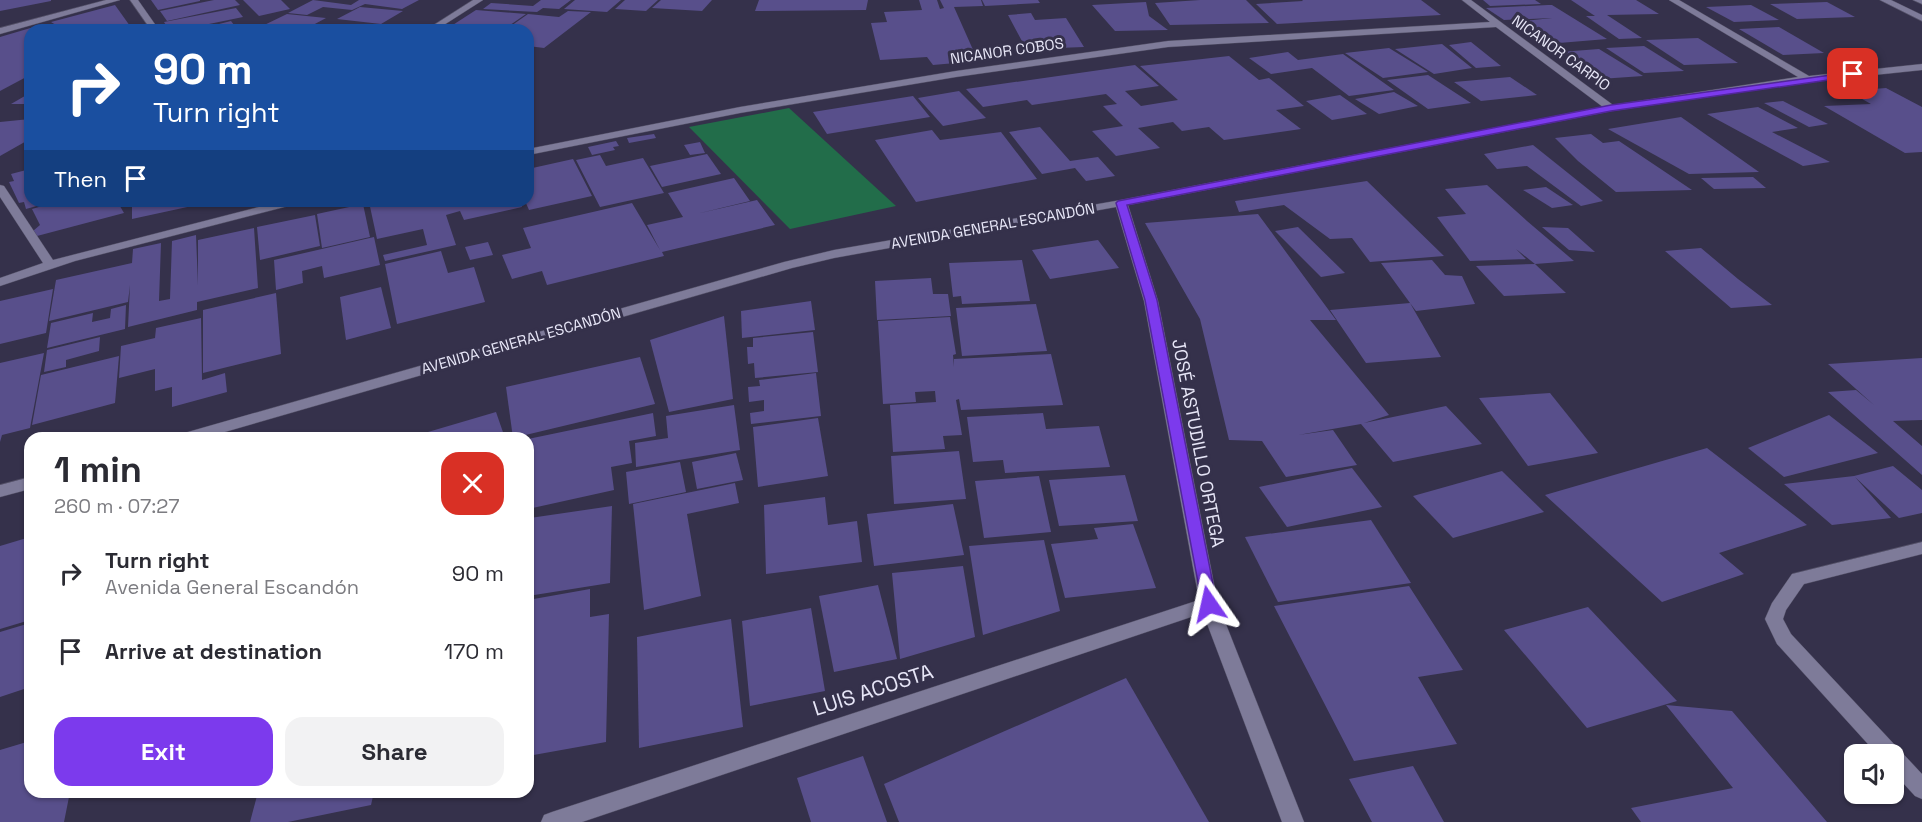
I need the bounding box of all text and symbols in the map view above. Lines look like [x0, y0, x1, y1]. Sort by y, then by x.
street label: NICANOR CARPIO [1508, 11, 1614, 95]
street label: NICANOR COBOS [949, 33, 1065, 68]
text: 90 m [153, 43, 253, 96]
icon: right [54, 48, 132, 126]
pin [1827, 48, 1878, 99]
icon: arrive [1836, 57, 1869, 90]
text: Turn right [153, 95, 280, 130]
icon: arrive [119, 162, 152, 195]
text: Then [54, 165, 107, 193]
street label: AVENIDA GENERAL ESCANDÓN [889, 198, 1096, 253]
street label: AVENIDA GENERAL ESCANDÓN [419, 303, 623, 378]
street label: JOSÉ ASTUDILLO ORTEGA [1167, 337, 1230, 549]
text: 1 min [54, 447, 142, 493]
button: close [441, 452, 504, 515]
text: 260 m · 07:27 [54, 493, 179, 519]
text: Turn right [105, 546, 210, 574]
icon: right [54, 557, 87, 590]
text: 90 m [452, 559, 504, 587]
position arrow [1177, 572, 1241, 636]
text: Avenida General Escandón [105, 574, 359, 600]
icon: arrive [54, 635, 87, 668]
text: Arrive at destination [105, 637, 322, 665]
text: 170 m [444, 637, 504, 665]
street label: LUIS ACOSTA [809, 657, 936, 722]
button: Exit [54, 717, 273, 786]
button: Share [285, 717, 504, 786]
map controls [1844, 744, 1904, 804]
button: sound [1844, 744, 1904, 804]

